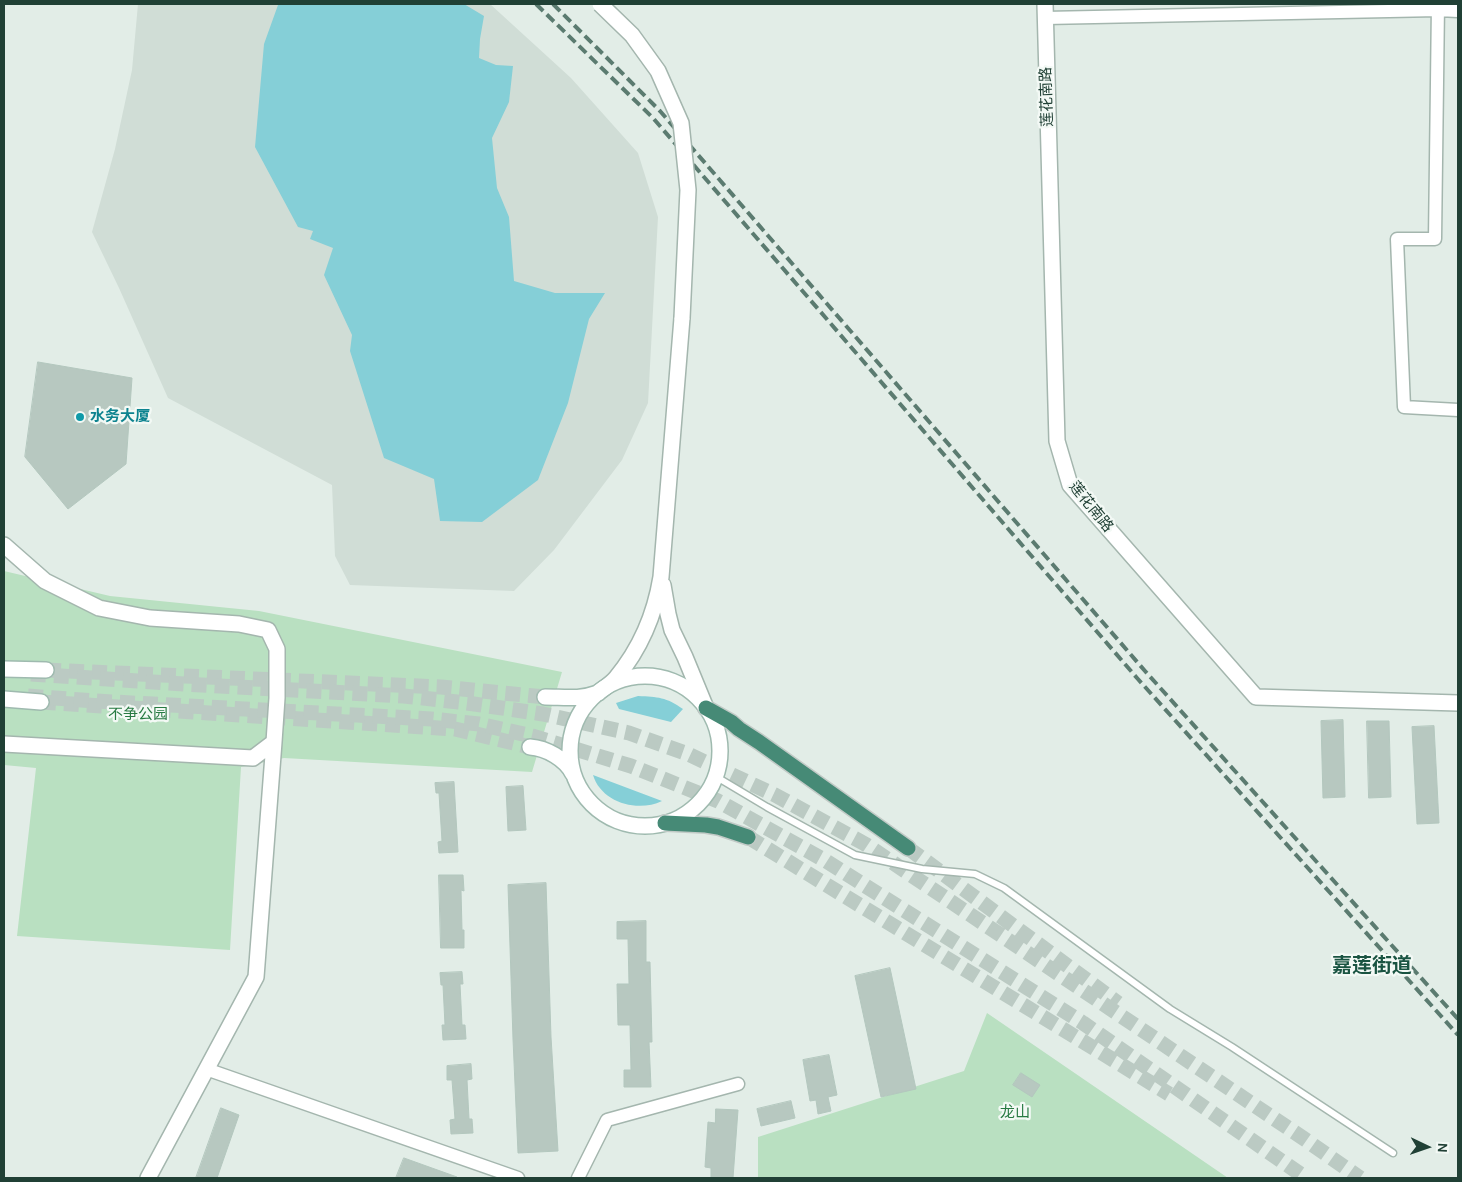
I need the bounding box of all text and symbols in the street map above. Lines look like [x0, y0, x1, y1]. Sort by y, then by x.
street label: 莲花南路 [1037, 67, 1057, 127]
place label: 水务大厦 [90, 408, 150, 426]
marker: 水务大厦 [74, 411, 86, 423]
street label: 莲花南路 [1065, 478, 1117, 536]
park label: 不争公园 [108, 706, 168, 724]
district label: 嘉莲街道 [1332, 954, 1412, 978]
park label: 龙山 [1000, 1104, 1030, 1122]
north arrow [1402, 1122, 1452, 1172]
text: N [1434, 1142, 1451, 1153]

